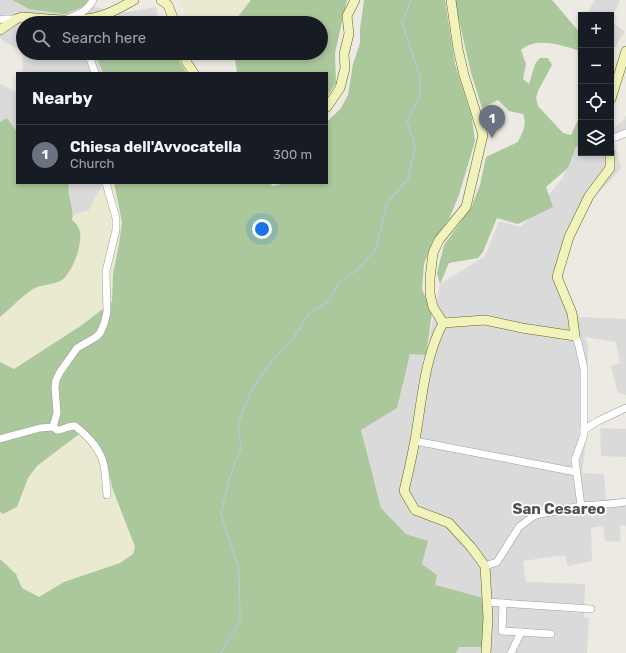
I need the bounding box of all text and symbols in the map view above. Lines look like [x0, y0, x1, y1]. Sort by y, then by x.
map controls [578, 12, 614, 156]
button: + [578, 12, 614, 48]
search box [16, 16, 328, 60]
icon: search [30, 27, 52, 49]
text: Search here [62, 29, 146, 47]
button: − [578, 48, 614, 84]
button: locate [578, 84, 614, 120]
text: Nearby [32, 88, 93, 108]
pin: 1 [479, 105, 505, 138]
button: layers [578, 120, 614, 156]
text: Chiesa dell'Avvocatella [70, 138, 241, 156]
text: 1 [42, 147, 48, 162]
text: 300 m [273, 147, 312, 162]
text: Church [70, 156, 114, 171]
your location [252, 219, 272, 239]
district label: San Cesareo [512, 500, 606, 518]

